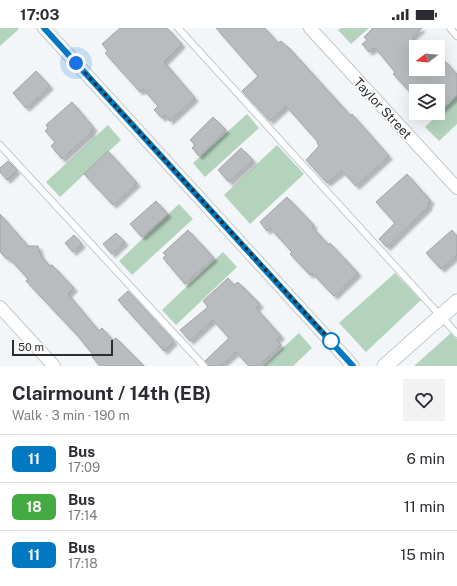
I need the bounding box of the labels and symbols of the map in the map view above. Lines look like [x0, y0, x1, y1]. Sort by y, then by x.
north arrow [409, 40, 445, 76]
your location [66, 53, 86, 73]
street label: Taylor Street [351, 75, 415, 142]
unlabelled marker [322, 332, 340, 350]
scale bar [12, 338, 113, 357]

